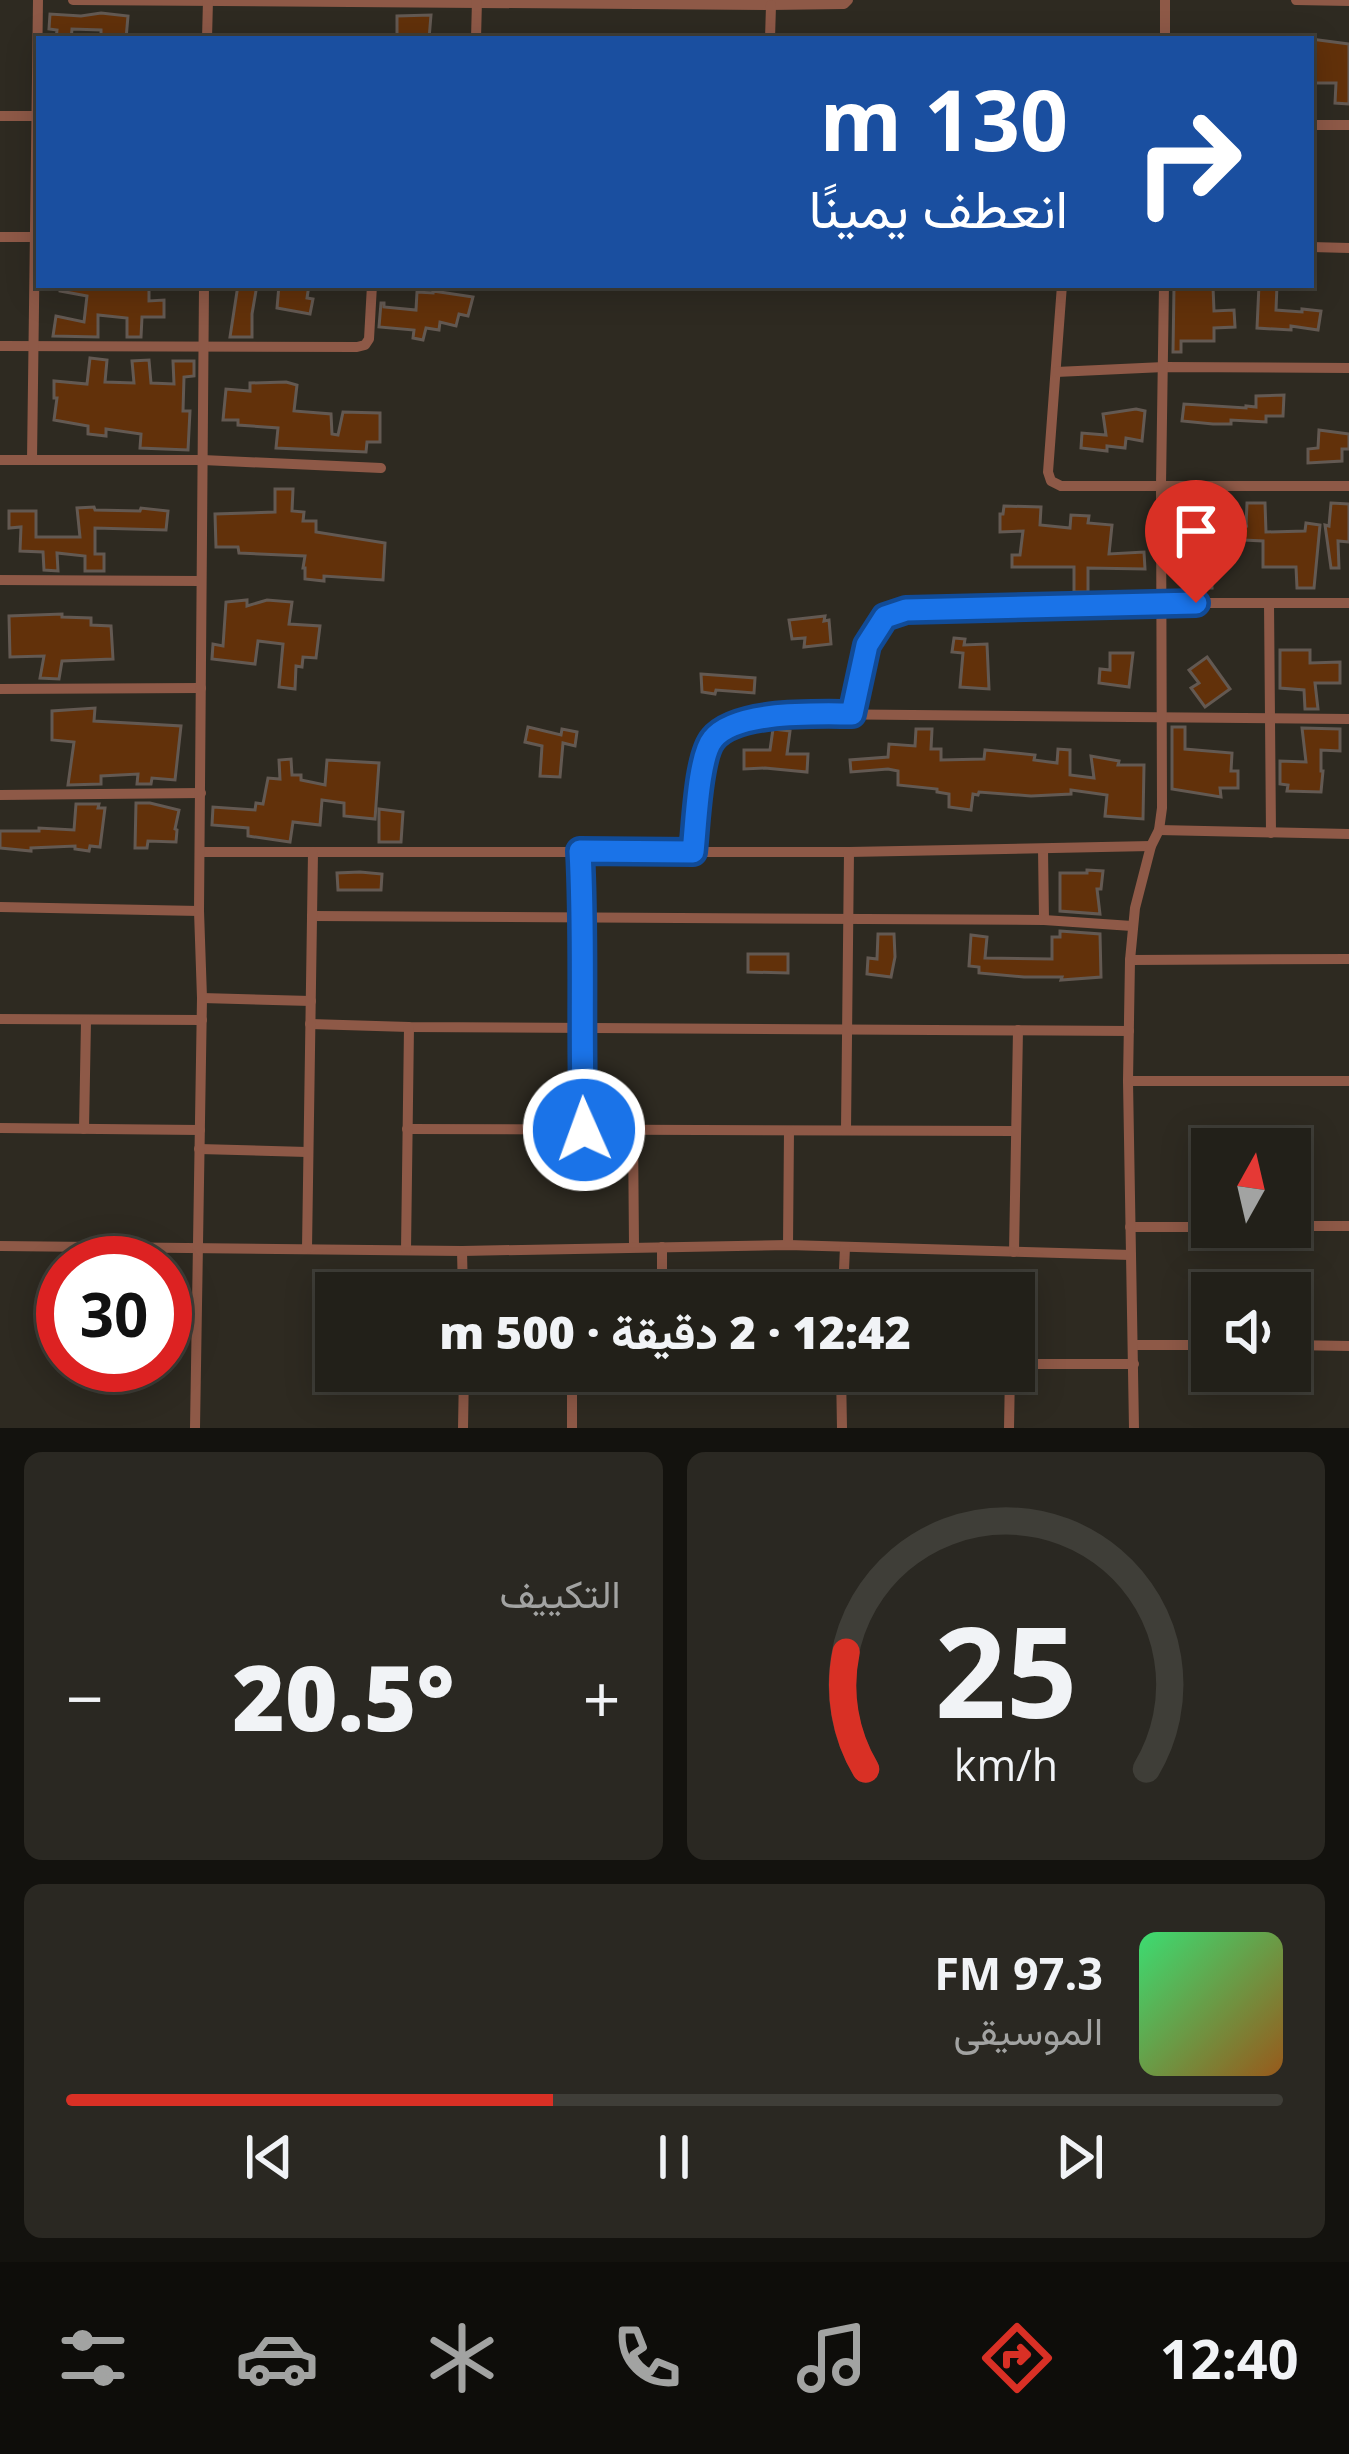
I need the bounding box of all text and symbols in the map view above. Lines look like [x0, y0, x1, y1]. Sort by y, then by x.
text: 130 m [820, 61, 1068, 176]
icon: right [1110, 84, 1266, 240]
text: انعطف يمينًا [809, 170, 1068, 244]
pin [1145, 480, 1247, 603]
icon: arrive [1163, 498, 1229, 564]
position arrow [521, 1067, 647, 1193]
north arrow [1191, 1128, 1311, 1248]
map controls [1191, 1128, 1311, 1392]
speed limit sign: 30 [36, 1236, 192, 1392]
button: sound [1191, 1272, 1311, 1392]
text: 12:42 · 2 دقيقة · 500 m [439, 1301, 911, 1362]
text: التكييف [500, 1566, 621, 1619]
text: 25 [934, 1585, 1077, 1755]
text: 20.5° [232, 1635, 454, 1757]
text: − [66, 1652, 104, 1742]
text: + [583, 1652, 621, 1742]
text: km/h [954, 1735, 1058, 1794]
text: 97.3 FM [934, 1942, 1103, 2003]
text: الموسيقى [953, 2003, 1103, 2056]
icon: previous [236, 2124, 302, 2190]
icon: pause [641, 2124, 707, 2190]
icon: next [1047, 2124, 1113, 2190]
icon: filters [51, 2316, 135, 2400]
icon: car [235, 2316, 319, 2400]
icon: climate [420, 2316, 504, 2400]
icon: phone [605, 2316, 689, 2400]
icon: music [790, 2316, 874, 2400]
icon: directions [975, 2316, 1059, 2400]
text: 12:40 [1160, 2321, 1299, 2395]

